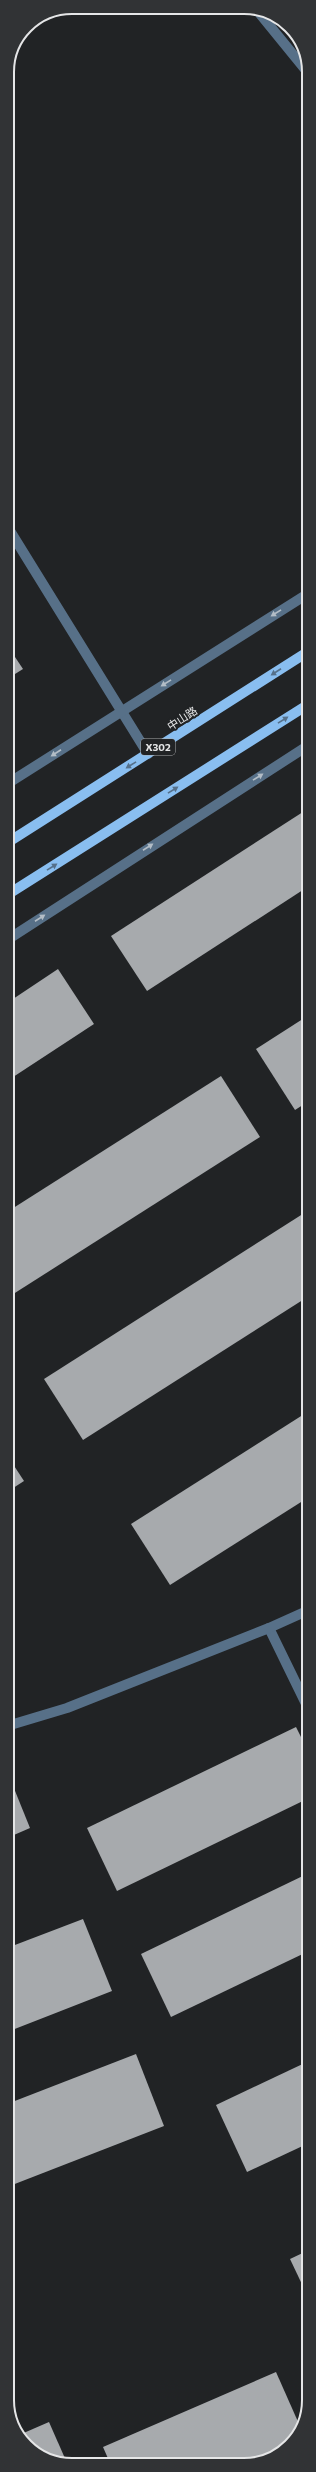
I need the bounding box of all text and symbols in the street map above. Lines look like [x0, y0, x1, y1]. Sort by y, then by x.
one-way arrow [270, 610, 282, 617]
one-way arrow [271, 668, 281, 676]
one-way arrow [160, 679, 172, 686]
street label: 中山路 [165, 704, 199, 732]
one-way arrow [277, 717, 289, 724]
road number: X302 [141, 739, 175, 755]
one-way arrow [50, 749, 62, 756]
one-way arrow [125, 761, 137, 768]
one-way arrow [253, 773, 263, 781]
one-way arrow [167, 786, 179, 793]
one-way arrow [143, 843, 154, 851]
one-way arrow [47, 863, 57, 871]
one-way arrow [35, 914, 45, 922]

